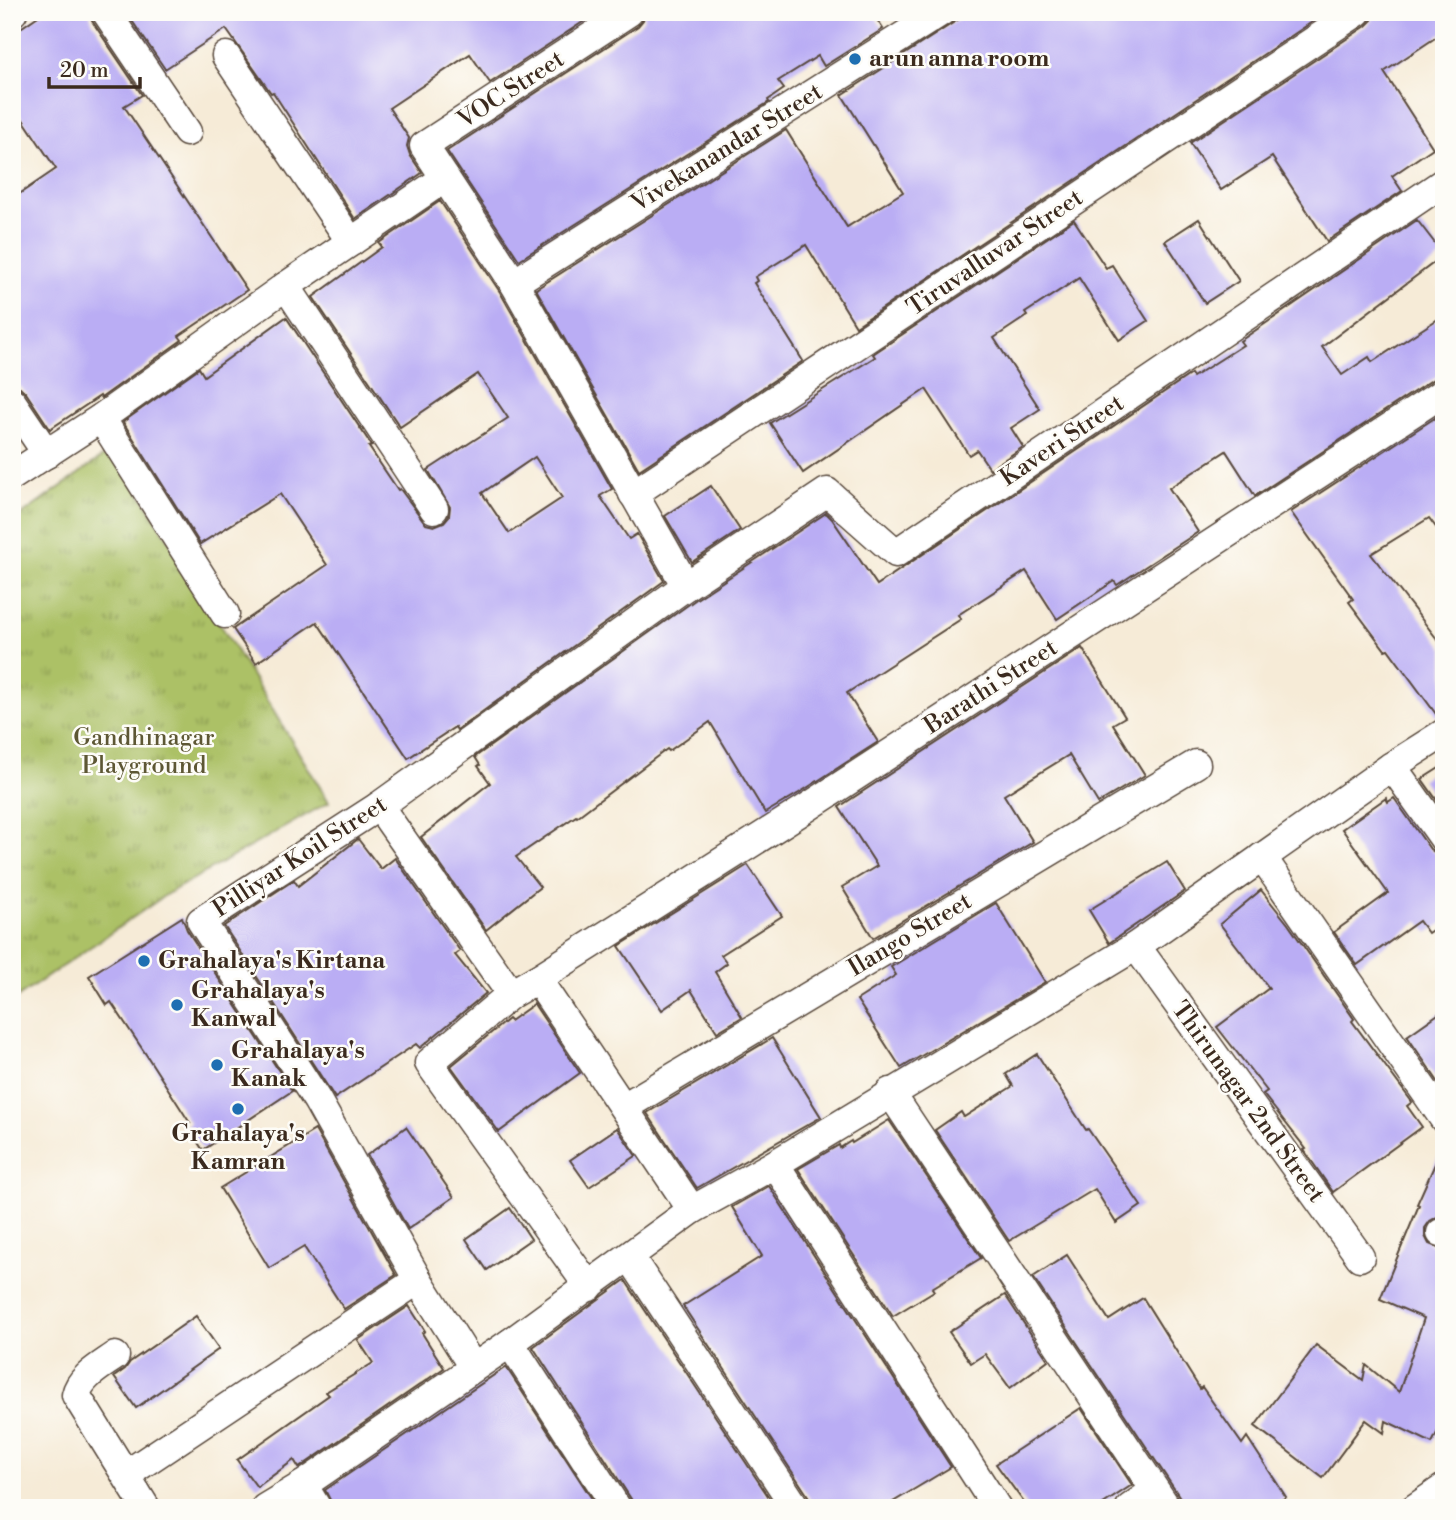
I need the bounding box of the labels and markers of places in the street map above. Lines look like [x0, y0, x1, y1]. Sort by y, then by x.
place label: arun anna room [869, 44, 1049, 74]
marker: arun anna room [847, 51, 863, 67]
place label: Grahalaya's Kirtana [158, 946, 386, 976]
marker: Grahalaya's Kirtana [136, 953, 152, 969]
place label: Grahalaya's Kanwal [191, 976, 325, 1034]
marker: Grahalaya's Kanwal [169, 997, 185, 1013]
place label: Grahalaya's Kanak [231, 1036, 365, 1094]
marker: Grahalaya's Kanak [209, 1057, 225, 1073]
marker: Grahalaya's Kamran [230, 1101, 246, 1117]
place label: Grahalaya's Kamran [171, 1119, 305, 1177]

